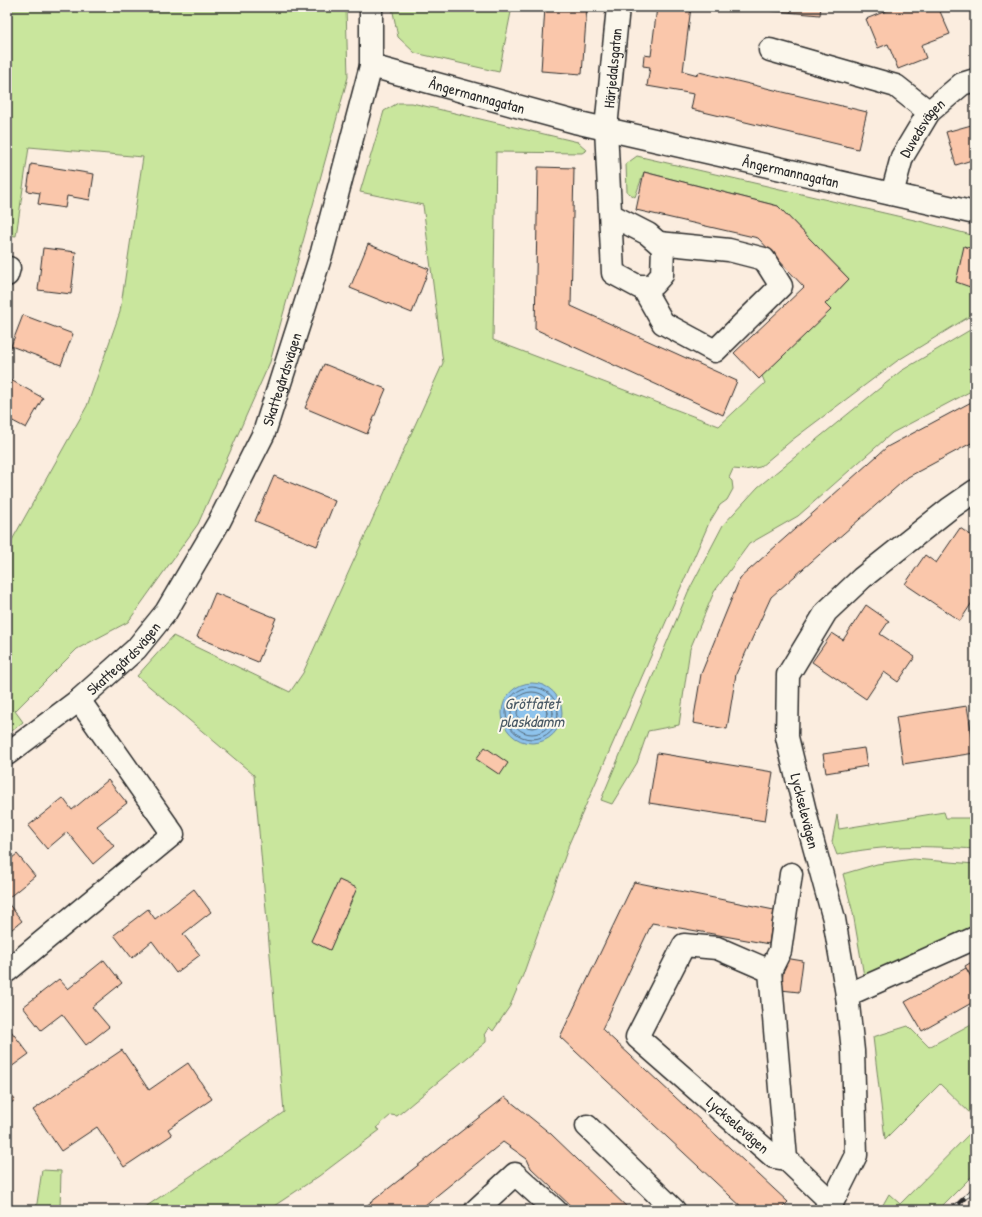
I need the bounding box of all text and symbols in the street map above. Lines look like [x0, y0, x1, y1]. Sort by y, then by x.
street label: Härjedalsgatan [598, 27, 626, 109]
street label: Ångermannagatan [427, 72, 528, 118]
street label: Duvedsvägen [894, 93, 949, 161]
street label: Ångermannagatan [741, 150, 842, 192]
street label: Skattegårdsvägen [257, 330, 306, 428]
street label: Skattegårdsvägen [81, 617, 165, 699]
water label: Grötfatet plaskdamm [499, 692, 565, 732]
street label: Lyckselevägen [785, 771, 825, 851]
street label: Lyckselevägen [702, 1092, 774, 1158]

